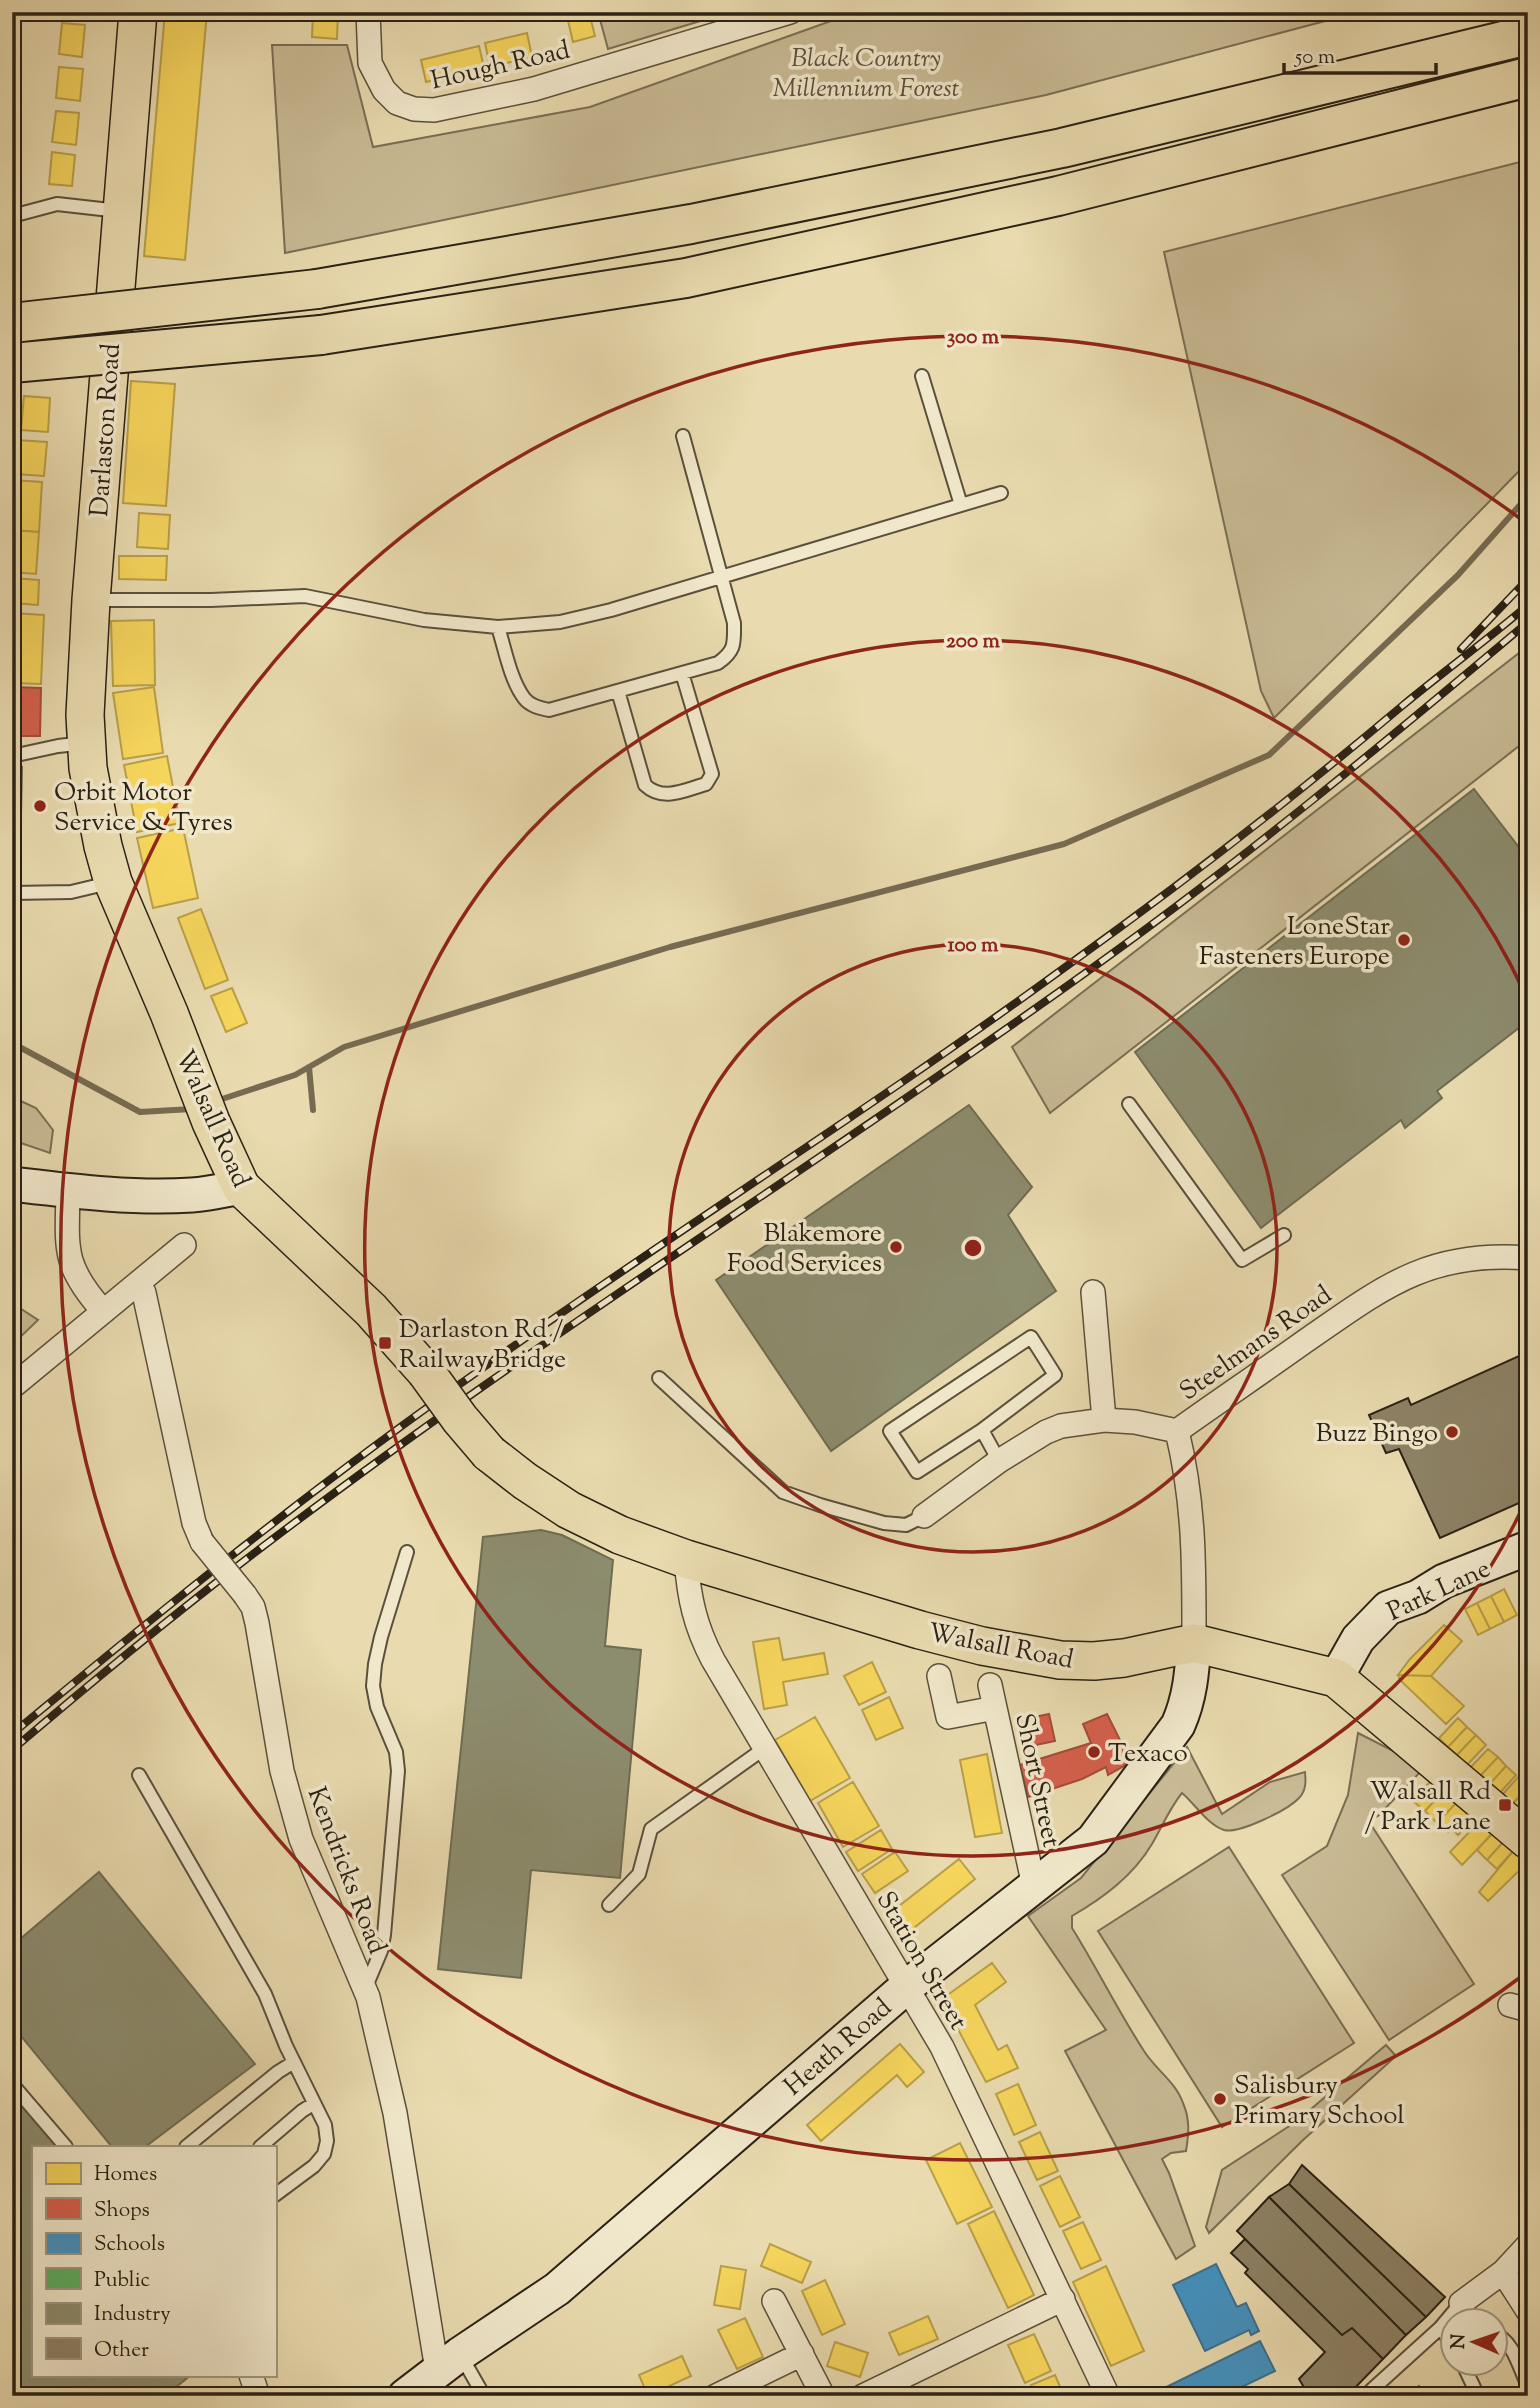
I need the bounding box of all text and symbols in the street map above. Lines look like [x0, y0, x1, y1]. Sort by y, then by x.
street label: Hough Road [427, 32, 574, 100]
scale bar [1284, 32, 1437, 76]
park label: Black Country Millennium Forest [773, 41, 960, 108]
text: 50 m [1294, 43, 1335, 73]
text: 300 m [947, 323, 1000, 353]
street label: Darlaston Road [82, 342, 131, 518]
text: 200 m [946, 627, 1001, 657]
place label: Orbit Motor Service & Tyres [54, 775, 233, 842]
marker: Orbit Motor Service & Tyres [32, 798, 48, 814]
place label: LoneStar Fasteners Europe [1199, 909, 1390, 976]
text: 100 m [948, 931, 999, 961]
marker: LoneStar Fasteners Europe [1396, 932, 1412, 948]
street label: Walsall Road [165, 1044, 259, 1194]
place label: Blakemore Food Services [727, 1216, 882, 1283]
centre of rings [961, 1236, 985, 1260]
marker: Blakemore Food Services [888, 1239, 904, 1255]
street label: Steelmans Road [1173, 1277, 1341, 1410]
place label: Darlaston Rd / Railway Bridge [399, 1312, 566, 1379]
marker: Darlaston Rd / Railway Bridge [377, 1335, 393, 1351]
place label: Buzz Bingo [1316, 1416, 1438, 1453]
marker: Buzz Bingo [1444, 1424, 1460, 1440]
street label: Park Lane [1381, 1551, 1497, 1631]
street label: Walsall Road [925, 1615, 1077, 1680]
street label: Short Street [1004, 1710, 1069, 1851]
place label: Texaco [1108, 1736, 1188, 1773]
marker: Texaco [1086, 1744, 1102, 1760]
place label: Walsall Rd / Park Lane [1365, 1774, 1491, 1841]
street label: Kendricks Road [297, 1782, 395, 1960]
marker: Walsall Rd / Park Lane [1497, 1797, 1513, 1813]
street label: Station Street [866, 1885, 976, 2037]
street label: Heath Road [776, 1990, 901, 2105]
place label: Salisbury Primary School [1234, 2068, 1404, 2135]
marker: Salisbury Primary School [1212, 2091, 1228, 2107]
legend [32, 2146, 276, 2376]
text: Homes [94, 2160, 157, 2190]
text: Shops [94, 2196, 150, 2226]
text: Schools [94, 2230, 165, 2260]
text: Public [94, 2266, 150, 2296]
text: Industry [94, 2300, 171, 2330]
north arrow [1438, 2306, 1508, 2376]
text: N [1446, 2333, 1473, 2350]
text: Other [94, 2336, 149, 2366]

